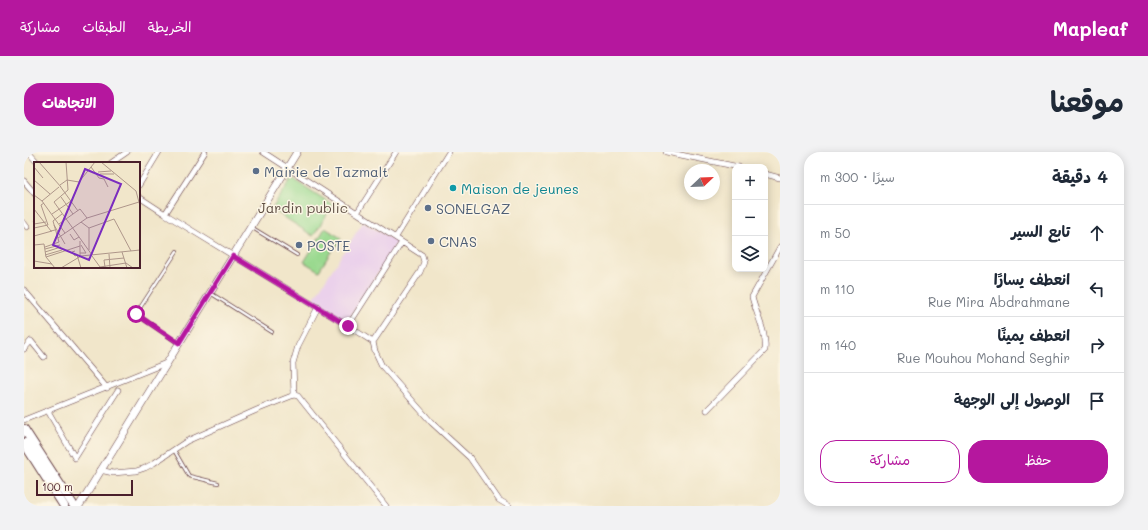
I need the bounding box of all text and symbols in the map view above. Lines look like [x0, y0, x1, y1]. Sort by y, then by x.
text: Mapleaf [1053, 16, 1128, 41]
text: مشاركة [20, 17, 60, 36]
text: الطبقات [82, 17, 126, 36]
text: الخريطة [148, 17, 191, 36]
button: الاتجاهات [24, 83, 114, 126]
text: موقعنا [1050, 83, 1124, 119]
inset map [34, 162, 140, 268]
place label: Mairie de Tazmalt [264, 162, 389, 181]
north arrow [684, 164, 720, 200]
map controls [732, 164, 768, 272]
button: + [732, 164, 768, 200]
text: 4 دقيقة [1052, 165, 1108, 187]
marker: Mairie de Tazmalt [251, 166, 261, 176]
text: سيرًا · 300 m [820, 168, 895, 185]
place label: Maison de jeunes [461, 179, 579, 198]
marker: Maison de jeunes [448, 183, 458, 193]
park label: Jardin public [258, 198, 348, 217]
place label: SONELGAZ [436, 199, 510, 218]
button: − [732, 200, 768, 236]
marker: SONELGAZ [423, 203, 433, 213]
text: تابع السير [1011, 221, 1070, 241]
icon: ahead [1086, 222, 1108, 244]
text: 50 m [820, 224, 850, 241]
place label: CNAS [439, 232, 477, 251]
place label: POSTE [307, 236, 350, 255]
marker: CNAS [426, 236, 436, 246]
button: layers [732, 236, 768, 272]
marker: POSTE [294, 240, 304, 250]
text: انعطف يسارًا [994, 269, 1070, 289]
icon: left [1086, 278, 1108, 300]
text: 110 m [820, 280, 854, 297]
text: Rue Mira Abdrahmane [928, 293, 1070, 310]
route start [127, 305, 145, 323]
route end [339, 317, 357, 335]
text: انعطف يمينًا [998, 325, 1070, 345]
icon: right [1086, 334, 1108, 356]
text: 140 m [820, 336, 856, 353]
text: Rue Mouhou Mohand Seghir [897, 349, 1070, 366]
text: الوصول إلى الوجهة [954, 389, 1070, 409]
icon: arrive [1086, 390, 1108, 412]
button: مشاركة [820, 440, 960, 483]
button: حفظ [968, 440, 1108, 483]
scale bar [36, 478, 133, 497]
text: 100 m [42, 479, 73, 494]

